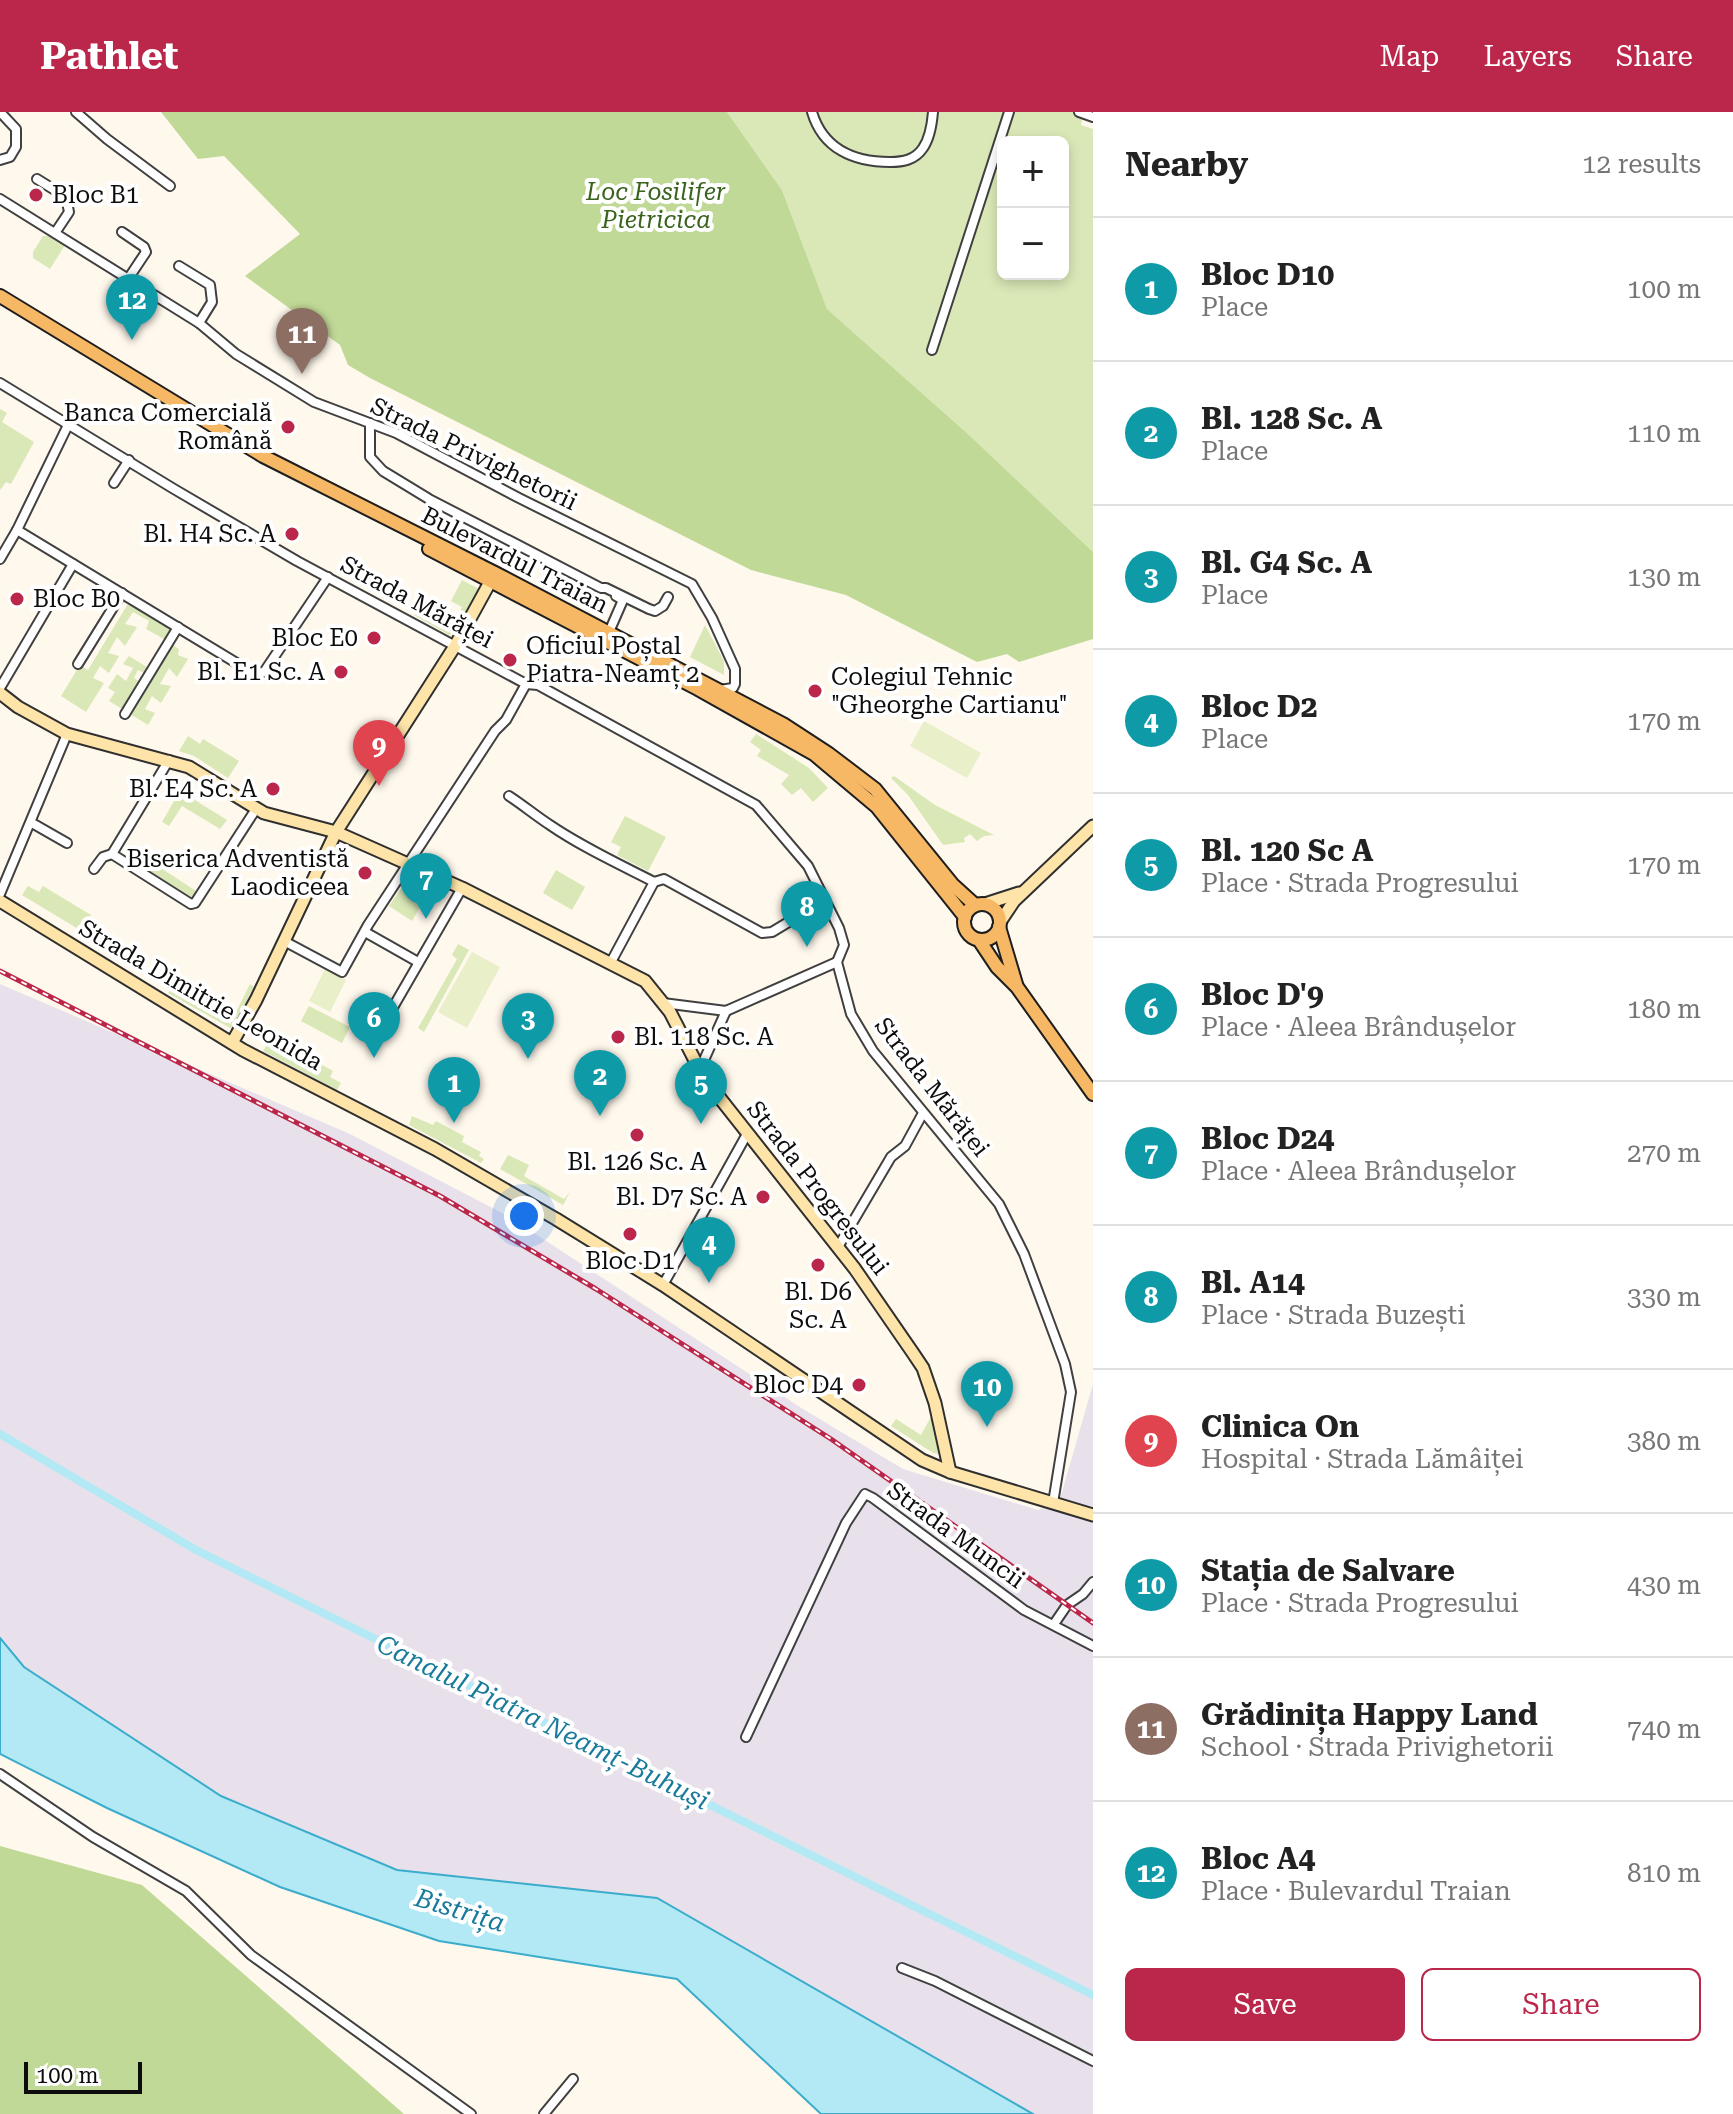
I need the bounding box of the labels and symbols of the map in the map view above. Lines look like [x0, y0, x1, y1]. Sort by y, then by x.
park label: Loc Fosilifer Pietricica [585, 178, 726, 234]
place label: Bloc B1 [52, 181, 139, 209]
marker: Bloc B1 [27, 186, 45, 204]
pin: 12 [106, 274, 158, 340]
pin: 11 [276, 308, 328, 374]
street label: Strada Privighetorii [366, 392, 582, 516]
place label: Banca Comercială Română [64, 399, 272, 455]
marker: Banca Comercială Română [279, 418, 297, 436]
street label: Bulevardul Traian [417, 501, 613, 619]
place label: Bl. H4 Sc. A [143, 520, 276, 548]
marker: Bl. H4 Sc. A [283, 525, 301, 543]
street label: Strada Mărăței [335, 550, 498, 656]
place label: Bloc B0 [33, 585, 120, 613]
marker: Bloc B0 [8, 590, 26, 608]
place label: Bloc E0 [271, 624, 358, 652]
marker: Bloc E0 [365, 629, 383, 647]
place label: Oficiul Poștal Piatra-Neamț 2 [526, 632, 699, 690]
marker: Oficiul Poștal Piatra-Neamț 2 [501, 651, 519, 669]
place label: Bl. E1 Sc. A [197, 658, 325, 686]
marker: Bl. E1 Sc. A [332, 663, 350, 681]
place label: Colegiul Tehnic "Gheorghe Cartianu" [831, 663, 1068, 719]
marker: Colegiul Tehnic "Gheorghe Cartianu" [806, 682, 824, 700]
pin: 9 [353, 720, 405, 786]
place label: Bl. E4 Sc. A [129, 775, 257, 803]
marker: Bl. E4 Sc. A [264, 780, 282, 798]
place label: Biserica Adventistă Laodiceea [126, 845, 349, 901]
pin: 7 [400, 853, 452, 919]
marker: Biserica Adventistă Laodiceea [356, 864, 374, 882]
pin: 8 [781, 881, 833, 947]
street label: Strada Dimitrie Leonida [74, 914, 328, 1076]
pin: 6 [348, 992, 400, 1058]
pin: 3 [502, 993, 554, 1059]
street label: Strada Mărăței [867, 1012, 995, 1164]
place label: Bl. 118 Sc. A [634, 1023, 774, 1051]
marker: Bl. 118 Sc. A [609, 1028, 627, 1046]
pin: 2 [574, 1050, 626, 1116]
pin: 1 [428, 1057, 480, 1123]
pin: 5 [675, 1058, 727, 1124]
street label: Strada Progresului [741, 1095, 895, 1281]
marker: Bl. 126 Sc. A [628, 1126, 646, 1144]
place label: Bl. 126 Sc. A [567, 1148, 707, 1176]
place label: Bl. D7 Sc. A [616, 1183, 747, 1211]
marker: Bl. D7 Sc. A [754, 1188, 772, 1206]
your location [504, 1196, 544, 1236]
pin: 4 [683, 1217, 735, 1283]
marker: Bloc D1 [621, 1225, 639, 1243]
place label: Bloc D1 [585, 1247, 675, 1275]
marker: Bl. D6 Sc. A [809, 1256, 827, 1274]
place label: Bl. D6 Sc. A [784, 1278, 852, 1334]
pin: 10 [961, 1361, 1013, 1427]
place label: Bloc D4 [753, 1371, 844, 1399]
marker: Bloc D4 [850, 1376, 868, 1394]
street label: Strada Muncii [882, 1476, 1030, 1594]
water label: Canalul Piatra Neamț-Buhuși [371, 1628, 714, 1817]
water label: Bistrița [410, 1882, 508, 1940]
scale bar [24, 2058, 142, 2094]

